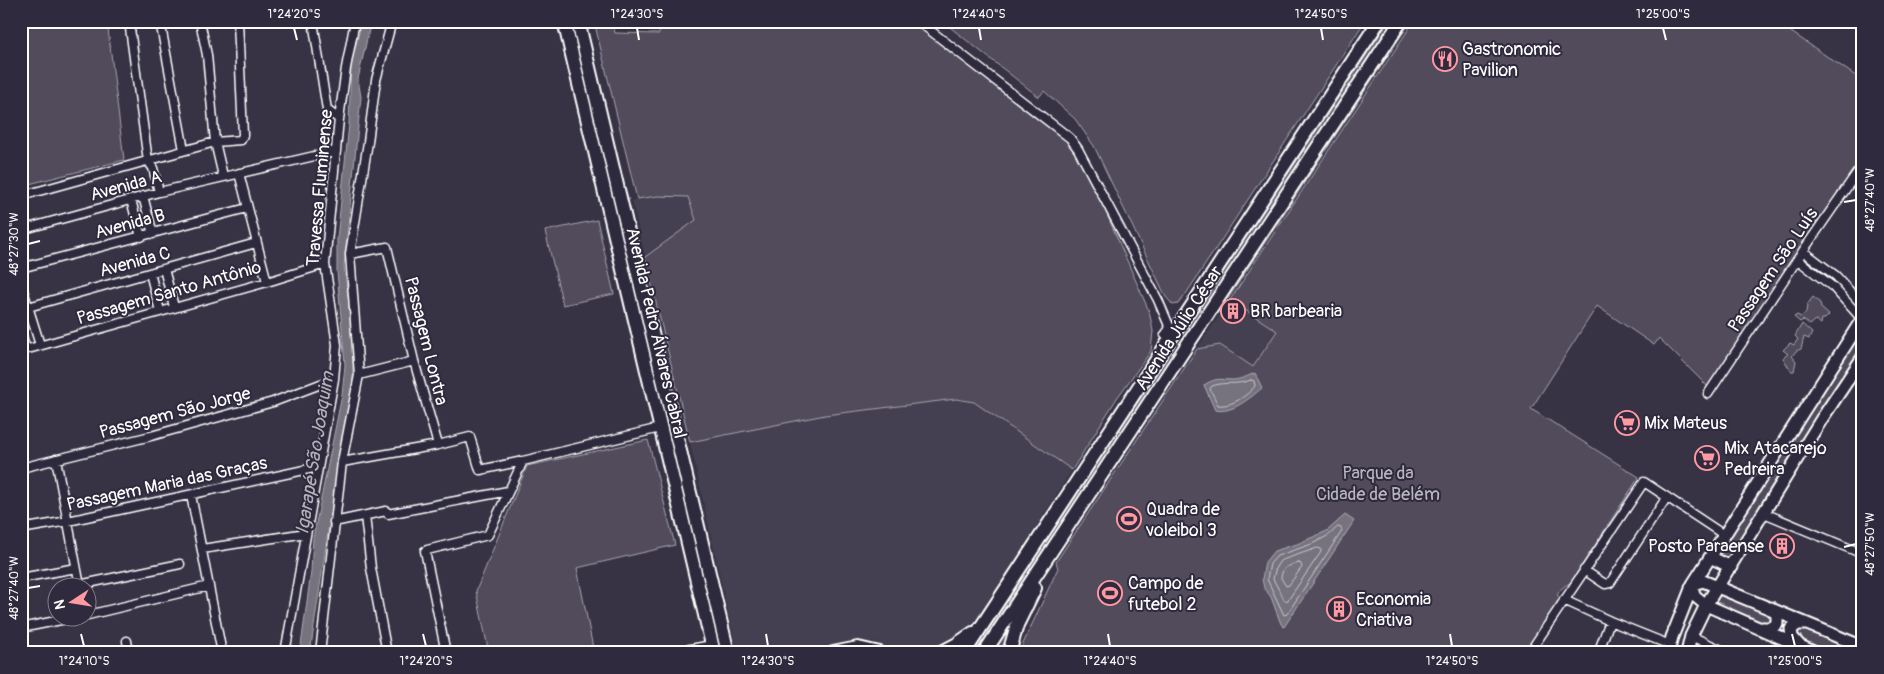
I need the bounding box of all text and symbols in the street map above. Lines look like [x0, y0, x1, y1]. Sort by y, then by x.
text: 1°24'20"S [268, 7, 320, 22]
text: 1°24'30"S [611, 7, 663, 22]
text: 1°24'40"S [952, 7, 1006, 22]
text: 1°24'50"S [1295, 7, 1347, 22]
text: 1°25'00"S [1636, 7, 1690, 22]
place label: Gastronomic Pavilion [1462, 38, 1561, 82]
restaurant icon: Gastronomic Pavilion [1432, 46, 1458, 72]
street label: Travessa Fluminense [302, 108, 338, 268]
street label: Avenida A [88, 165, 165, 207]
text: 48°27'40"W [1863, 168, 1878, 232]
street label: Passagem São Luís [1723, 203, 1823, 337]
street label: Avenida B [92, 204, 168, 244]
text: 48°27'30"W [7, 212, 22, 276]
street label: Avenida Pedro Álvares Cabral [620, 225, 692, 441]
street label: Avenida C [97, 241, 173, 283]
street label: Passagem Santo Antônio [74, 256, 264, 330]
street label: Avenida Júlio César [1130, 261, 1228, 395]
street label: Passagem Lontra [399, 274, 453, 408]
building icon: BR barbearia [1220, 298, 1246, 324]
place label: BR barbearia [1250, 300, 1342, 323]
water label: Igarapé São Joaquim [290, 369, 340, 536]
street label: Passagem São Jorge [97, 382, 253, 444]
supermarket icon: Mix Mateus [1614, 410, 1640, 436]
place label: Mix Mateus [1644, 412, 1727, 435]
place label: Mix Atacarejo Pedreira [1724, 437, 1827, 481]
supermarket icon: Mix Atacarejo Pedreira [1694, 445, 1720, 471]
street label: Passagem Maria das Graças [65, 451, 269, 517]
park label: Parque da Cidade de Belém [1316, 462, 1440, 506]
place label: Quadra de voleibol 3 [1145, 498, 1220, 542]
sports icon: Quadra de voleibol 3 [1116, 506, 1142, 532]
text: 48°27'50"W [1863, 512, 1878, 576]
building icon: Posto Paraense [1769, 533, 1795, 559]
place label: Posto Paraense [1648, 535, 1764, 558]
text: 48°27'40"W [7, 556, 22, 620]
place label: Campo de futebol 2 [1128, 572, 1204, 616]
north arrow [48, 576, 98, 626]
sports icon: Campo de futebol 2 [1097, 580, 1123, 606]
place label: Economia Criativa [1356, 588, 1431, 632]
building icon: Economia Criativa [1326, 596, 1352, 622]
text: N [50, 598, 69, 611]
text: 1°24'10"S [59, 654, 109, 669]
text: 1°24'20"S [400, 654, 452, 669]
text: 1°24'30"S [742, 654, 794, 669]
text: 1°24'40"S [1083, 654, 1137, 669]
text: 1°24'50"S [1426, 654, 1478, 669]
text: 1°25'00"S [1768, 654, 1822, 669]

